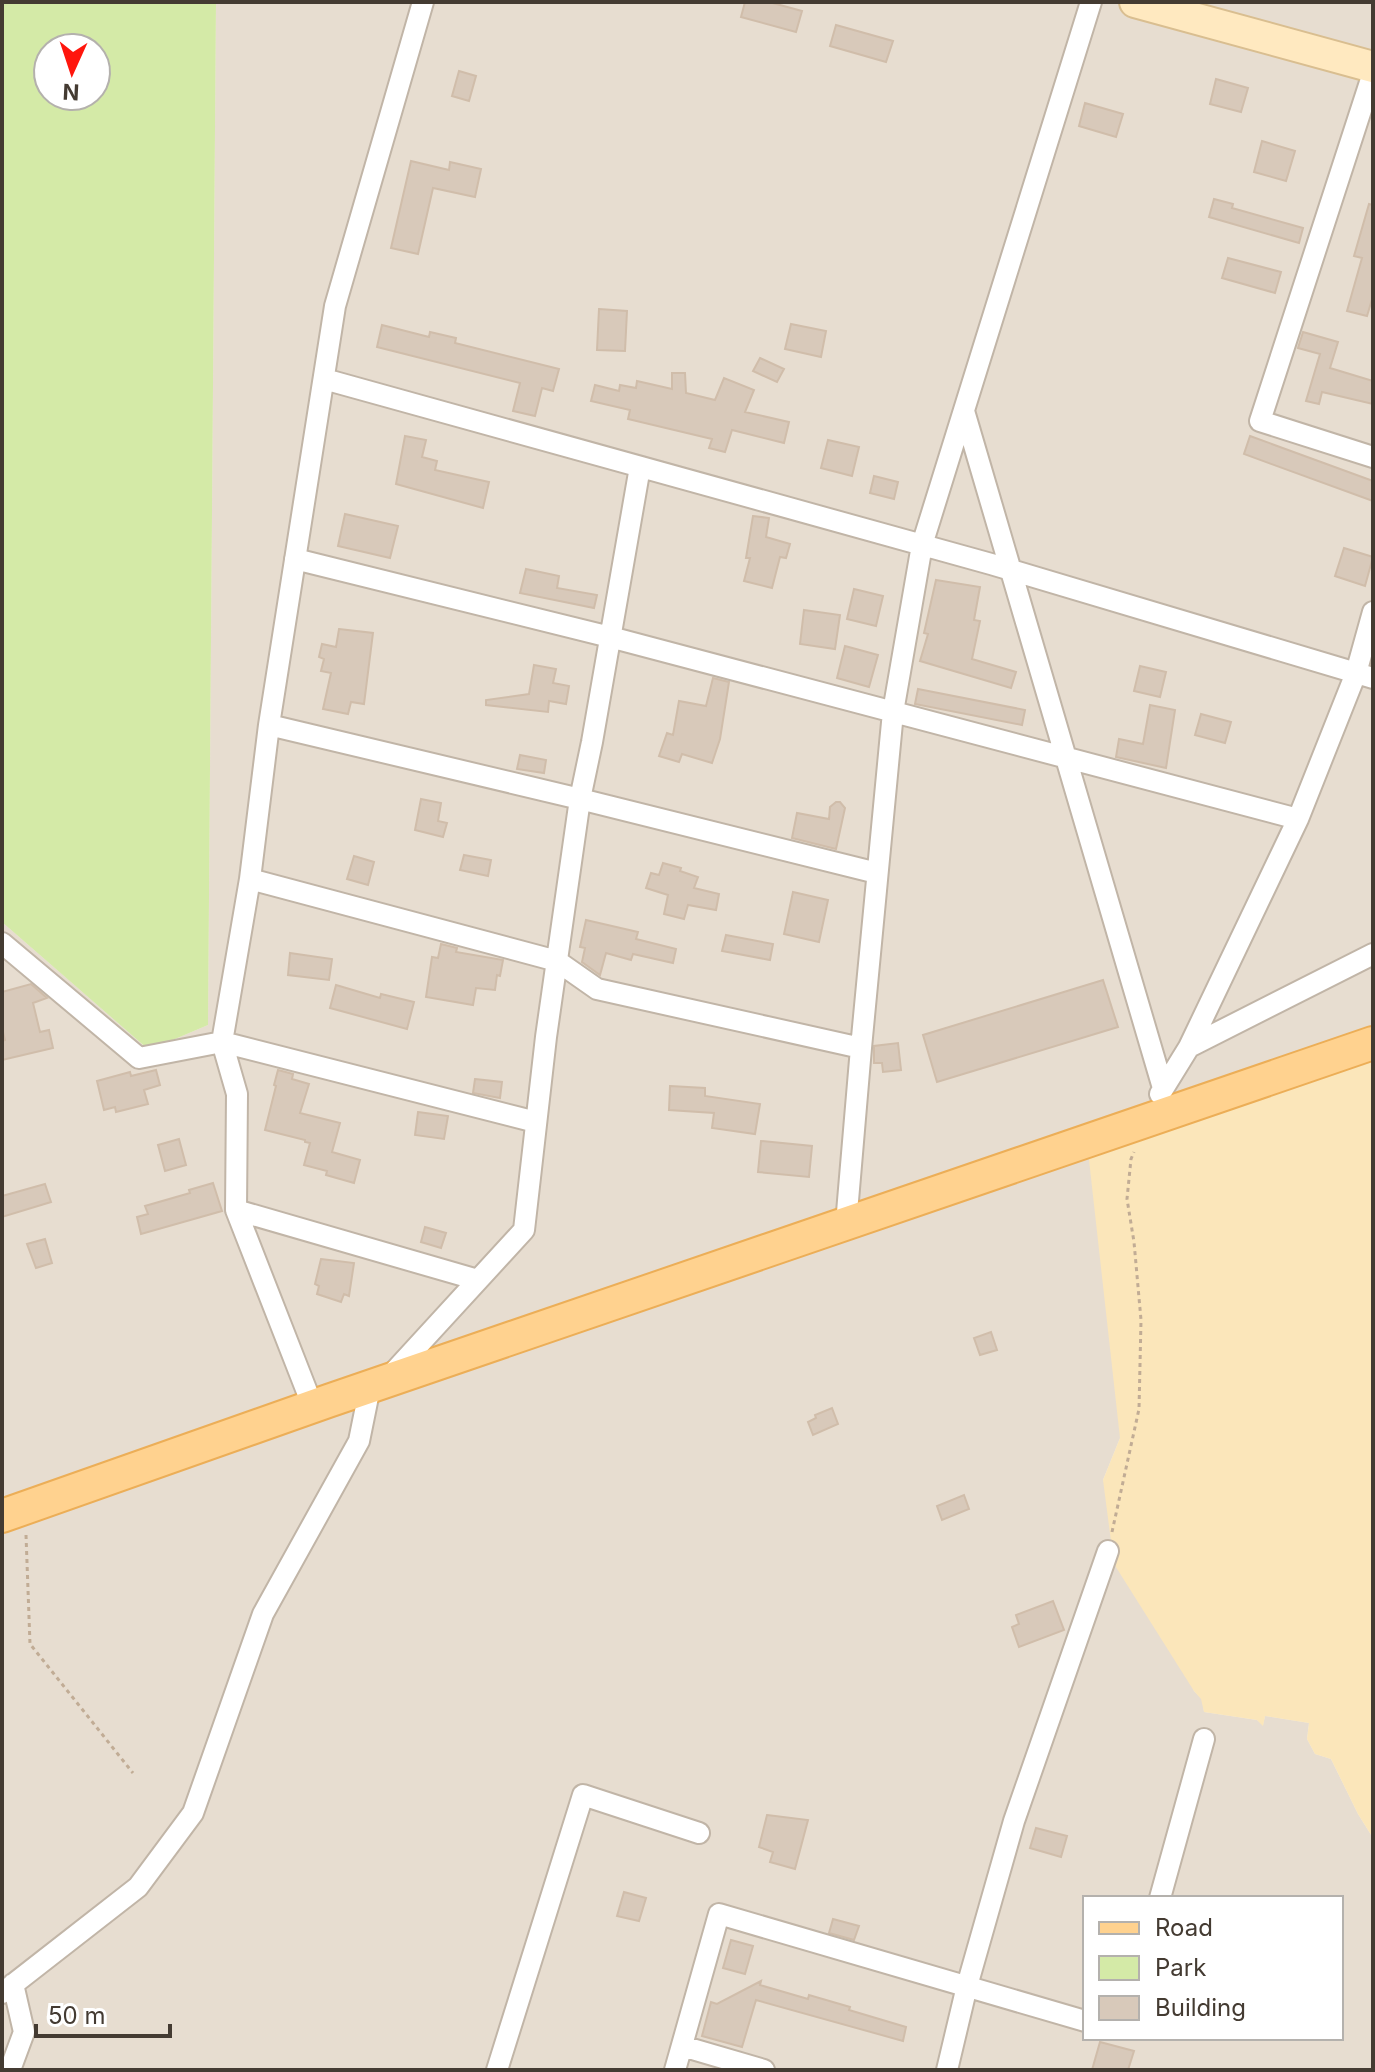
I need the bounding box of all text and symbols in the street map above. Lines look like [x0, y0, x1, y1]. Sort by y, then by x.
north arrow [32, 32, 112, 112]
text: N [62, 79, 80, 105]
legend [1083, 1896, 1343, 2040]
text: Road [1155, 1913, 1213, 1942]
text: Park [1155, 1953, 1206, 1982]
scale bar [36, 1988, 170, 2038]
text: Building [1155, 1993, 1246, 2022]
text: 50 m [48, 2001, 106, 2030]

